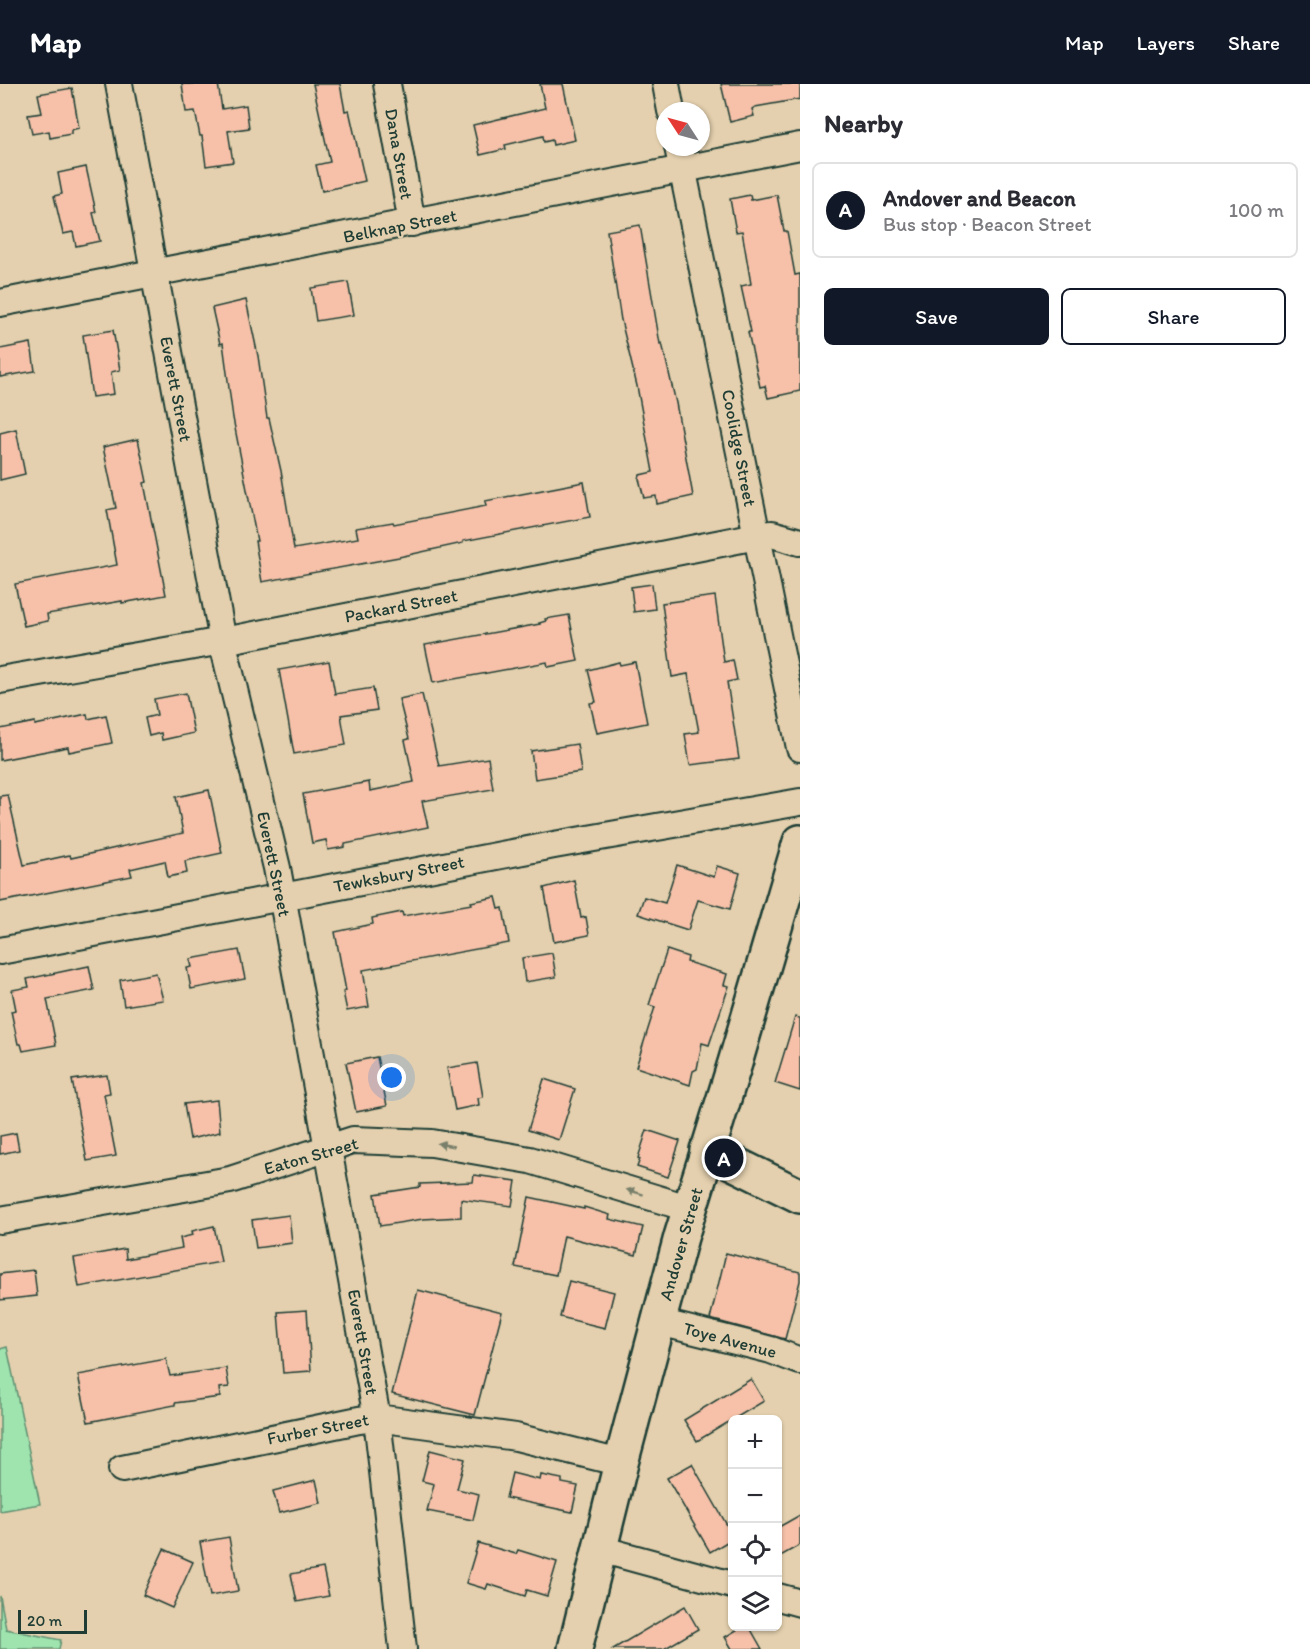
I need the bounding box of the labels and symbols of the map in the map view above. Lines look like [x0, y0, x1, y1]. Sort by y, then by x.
north arrow [656, 102, 710, 156]
street label: Dana Street [380, 107, 418, 202]
street label: Belknap Street [341, 204, 459, 248]
street label: Everett Street [155, 334, 197, 444]
street label: Coolidge Street [717, 388, 761, 509]
street label: Packard Street [343, 584, 460, 628]
street label: Everett Street [252, 809, 296, 919]
street label: Tewksbury Street [332, 851, 466, 897]
your location [377, 1063, 406, 1092]
street label: Eaton Street [261, 1132, 361, 1180]
pin: A [704, 1136, 744, 1180]
one-way arrow [436, 1140, 455, 1149]
street label: Andover Street [654, 1185, 708, 1303]
one-way arrow [626, 1187, 644, 1196]
street label: Everett Street [343, 1287, 383, 1397]
street label: Toye Avenue [681, 1317, 779, 1363]
street label: Furber Street [265, 1408, 371, 1450]
scale bar [18, 1607, 87, 1634]

